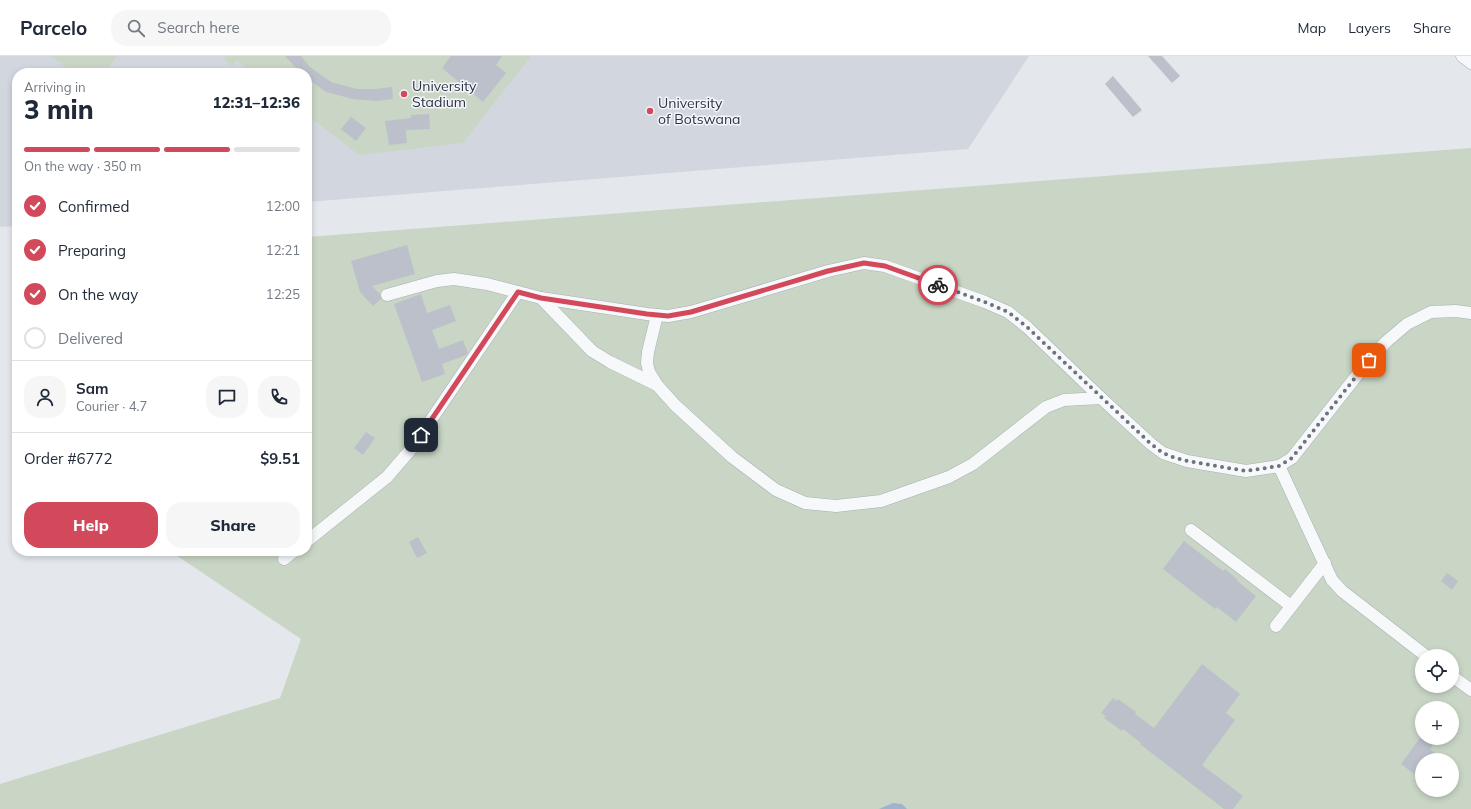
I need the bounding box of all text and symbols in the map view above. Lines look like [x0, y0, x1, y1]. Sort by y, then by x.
search box [111, 10, 391, 46]
text: Parcelo [20, 16, 87, 40]
icon: search [125, 17, 147, 39]
text: Search here [157, 18, 240, 37]
text: Map [1297, 19, 1326, 37]
text: Layers [1348, 19, 1391, 37]
text: Share [1413, 19, 1451, 37]
place label: University Stadium [412, 77, 477, 111]
text: Arriving in [24, 79, 86, 95]
marker: University Stadium [399, 89, 409, 99]
text: 3 min [24, 93, 94, 126]
text: 12:31–12:36 [213, 93, 300, 112]
place label: University of Botswana [658, 94, 741, 128]
marker: University of Botswana [645, 106, 655, 116]
text: On the way · 350 m [24, 158, 141, 174]
icon: check [24, 195, 46, 217]
text: Confirmed [58, 197, 129, 216]
text: 12:00 [266, 198, 300, 214]
icon: check [24, 239, 46, 261]
text: Preparing [58, 241, 126, 260]
text: 12:21 [266, 242, 300, 258]
courier [918, 265, 958, 305]
icon: bike [927, 274, 949, 296]
icon: check [24, 283, 46, 305]
text: On the way [58, 285, 138, 304]
text: 12:25 [266, 286, 300, 302]
text: Delivered [58, 329, 123, 348]
pin [1352, 343, 1386, 377]
icon: bag [1358, 349, 1380, 371]
button: person [24, 376, 66, 418]
button: chat [206, 376, 248, 418]
button: phone [258, 376, 300, 418]
text: Sam [76, 379, 108, 398]
text: Courier · 4.7 [76, 398, 147, 414]
pin [404, 418, 438, 452]
icon: home [410, 424, 432, 446]
text: Order #6772 [24, 449, 112, 468]
text: $9.51 [260, 449, 300, 468]
button: Help [24, 502, 158, 548]
button: Share [166, 502, 300, 548]
map controls [1415, 649, 1459, 797]
button: locate [1415, 649, 1459, 693]
button: + [1415, 701, 1459, 745]
button: − [1415, 753, 1459, 797]

